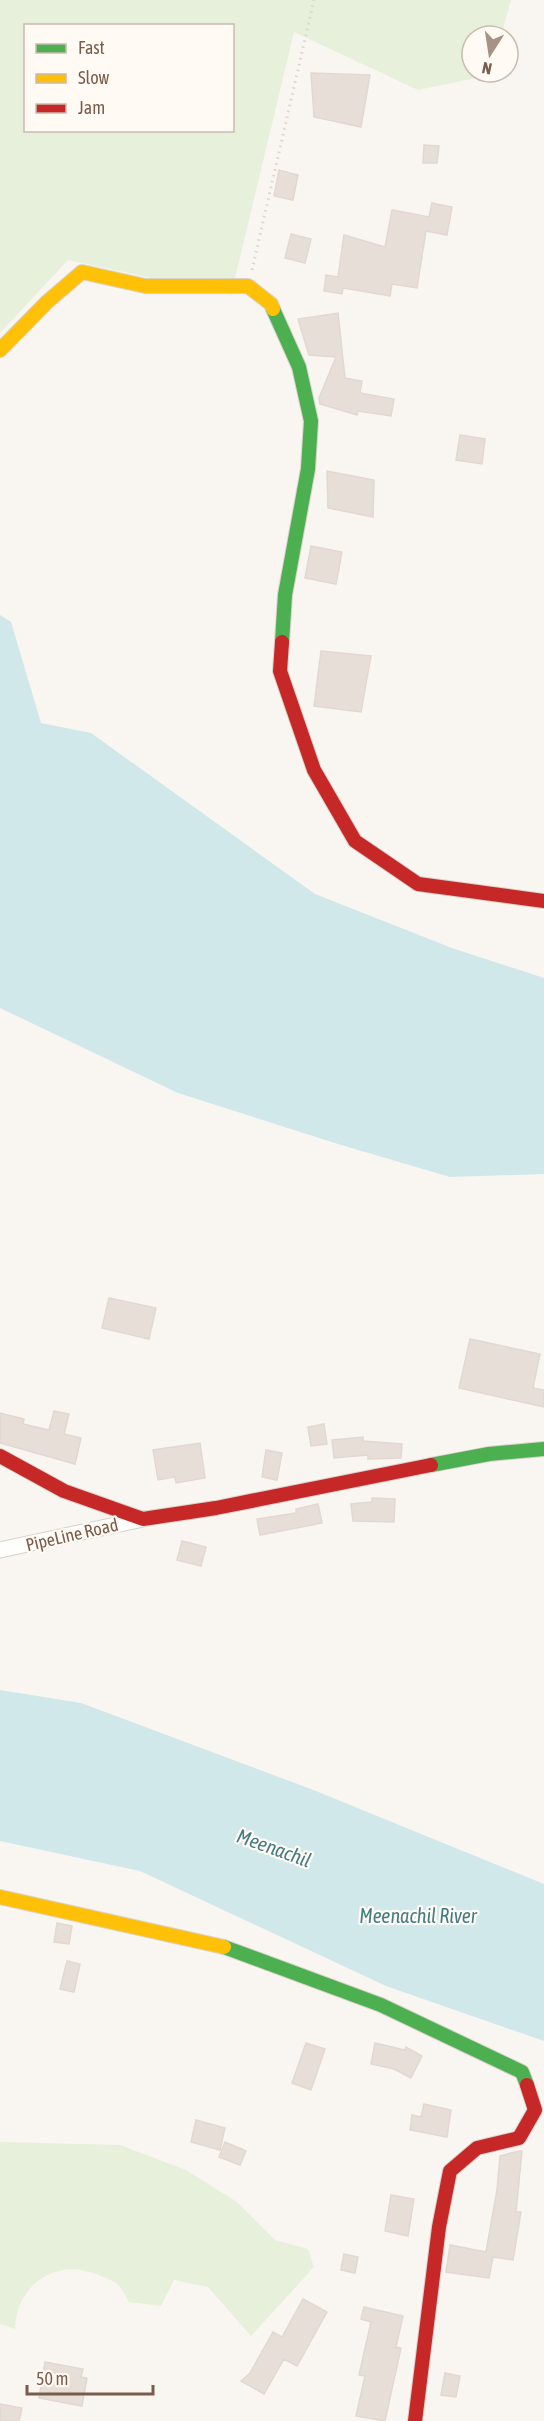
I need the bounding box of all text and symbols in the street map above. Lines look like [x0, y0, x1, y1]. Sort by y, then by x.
legend [24, 24, 234, 132]
north arrow [460, 24, 520, 84]
text: Fast [78, 37, 105, 58]
text: N [480, 59, 493, 78]
text: Slow [78, 67, 109, 88]
text: Jam [78, 97, 105, 118]
street label: PipeLine Road [24, 1514, 120, 1555]
water label: Meenachil [234, 1824, 314, 1872]
water label: Meenachil River [359, 1904, 478, 1927]
scale bar [27, 2358, 153, 2396]
text: 50 m [36, 2368, 68, 2389]

